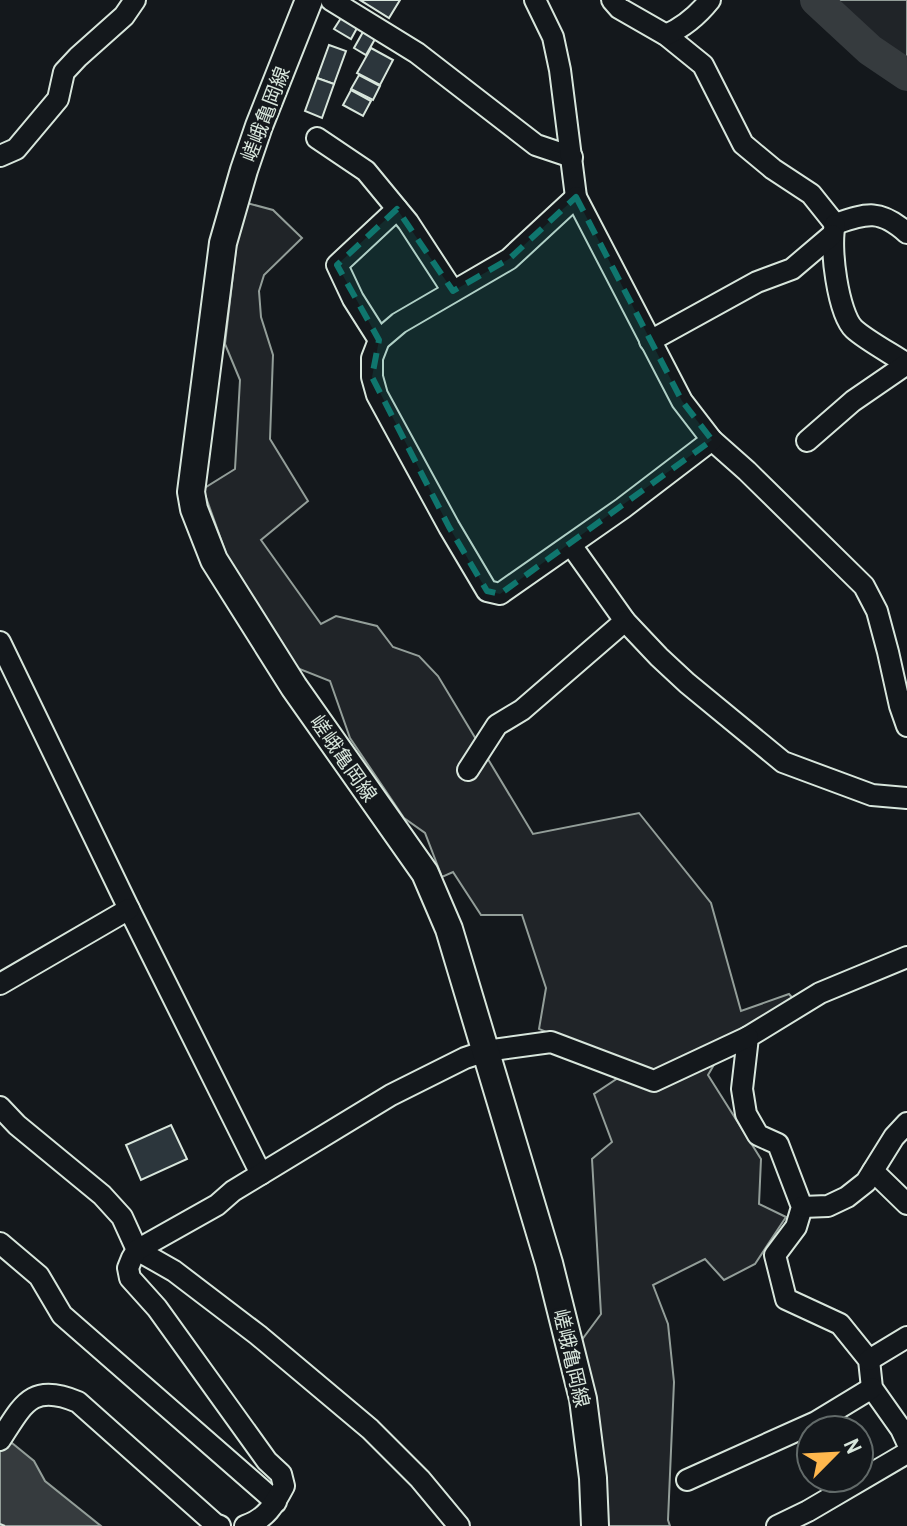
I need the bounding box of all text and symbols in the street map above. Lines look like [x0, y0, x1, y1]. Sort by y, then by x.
street label: 嵯峨亀岡線 [234, 62, 296, 166]
street label: 嵯峨亀岡線 [304, 709, 384, 807]
street label: 嵯峨亀岡線 [548, 1306, 596, 1410]
north arrow [795, 1414, 875, 1494]
text: N [837, 1434, 870, 1458]

